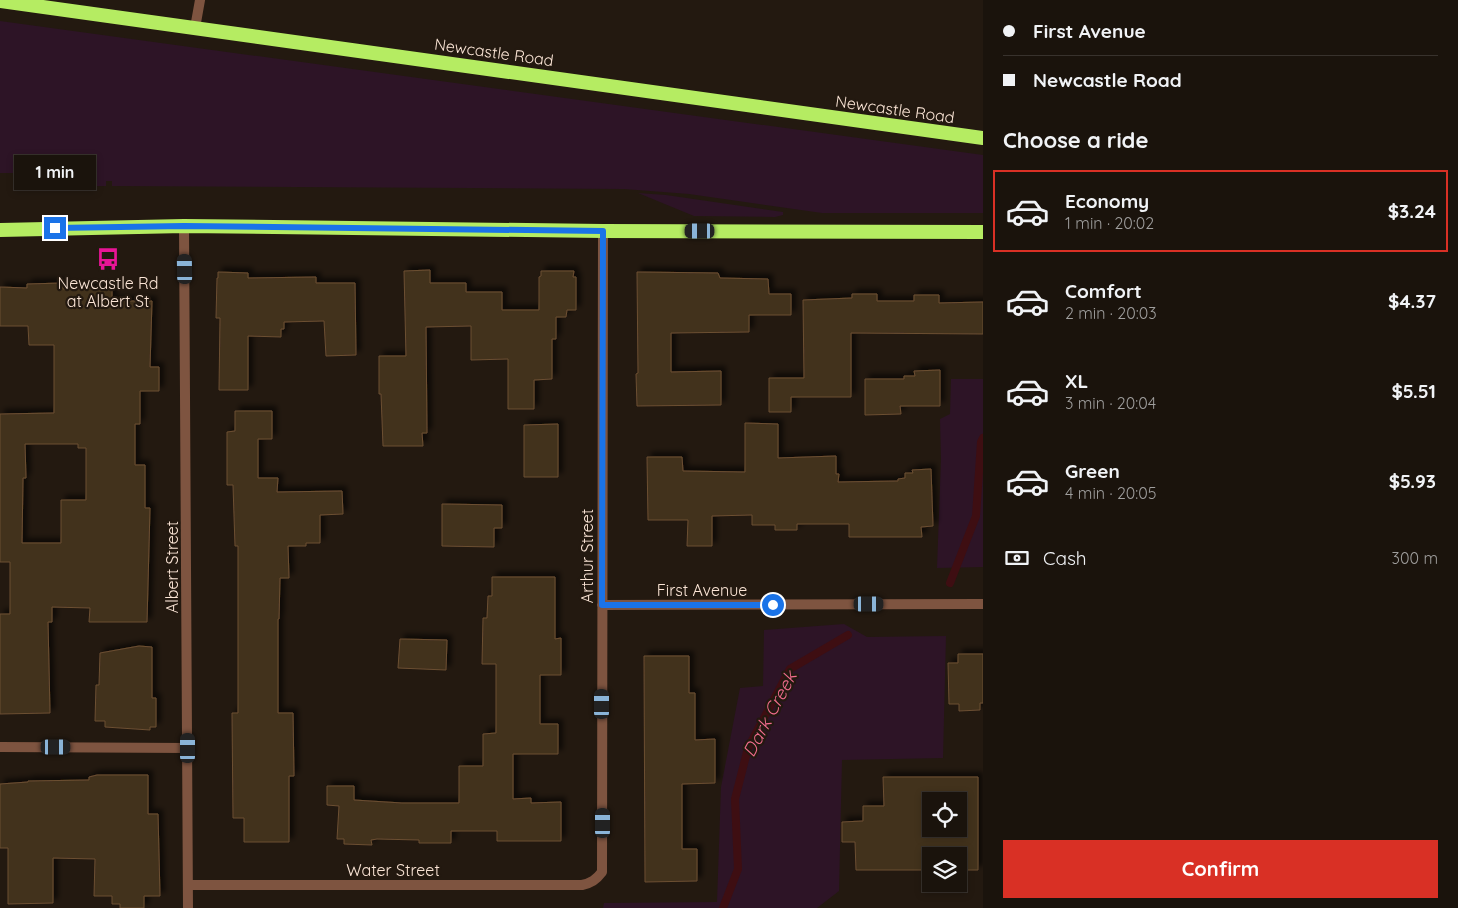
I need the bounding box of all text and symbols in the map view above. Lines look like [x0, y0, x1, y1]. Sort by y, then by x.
text: First Avenue [1033, 19, 1146, 43]
street label: Newcastle Road [433, 34, 555, 70]
text: Newcastle Road [1033, 68, 1182, 92]
street label: Newcastle Road [834, 91, 956, 127]
text: Choose a ride [1003, 126, 1148, 154]
callout: 1 min [14, 156, 96, 190]
text: 1 min [36, 162, 74, 182]
icon: car [1005, 189, 1050, 234]
text: Economy [1065, 189, 1149, 213]
text: $3.24 [1388, 199, 1436, 223]
text: 1 min · 20:02 [1065, 213, 1154, 233]
route end [44, 217, 66, 239]
car [685, 224, 715, 239]
bus stop icon: Newcastle Rd at Albert St [95, 246, 121, 272]
car [177, 254, 192, 284]
place label: Newcastle Rd at Albert St [58, 273, 158, 311]
icon: car [1005, 279, 1050, 324]
text: Comfort [1065, 279, 1142, 303]
text: $4.37 [1388, 289, 1436, 313]
text: 2 min · 20:03 [1065, 303, 1157, 323]
icon: car [1005, 369, 1050, 414]
text: XL [1065, 369, 1088, 393]
text: $5.51 [1391, 379, 1436, 403]
text: 3 min · 20:04 [1065, 393, 1156, 413]
icon: car [1005, 459, 1050, 504]
text: Green [1065, 459, 1120, 483]
text: $5.93 [1389, 469, 1436, 493]
text: 4 min · 20:05 [1065, 483, 1157, 503]
street label: Arthur Street [577, 509, 597, 603]
street label: Albert Street [162, 521, 182, 613]
icon: cash [1003, 544, 1031, 572]
text: Cash [1043, 546, 1087, 570]
text: 300 m [1392, 548, 1438, 568]
street label: First Avenue [657, 580, 747, 600]
route start [762, 594, 784, 616]
car [854, 597, 884, 612]
water label: Dark Creek [737, 666, 802, 760]
car [594, 689, 609, 719]
car [180, 733, 195, 763]
car [41, 740, 71, 755]
map controls [922, 792, 967, 892]
button: locate [922, 792, 967, 837]
car [595, 808, 610, 838]
button: Confirm [1003, 840, 1438, 898]
button: layers [922, 847, 967, 892]
street label: Water Street [346, 860, 440, 880]

